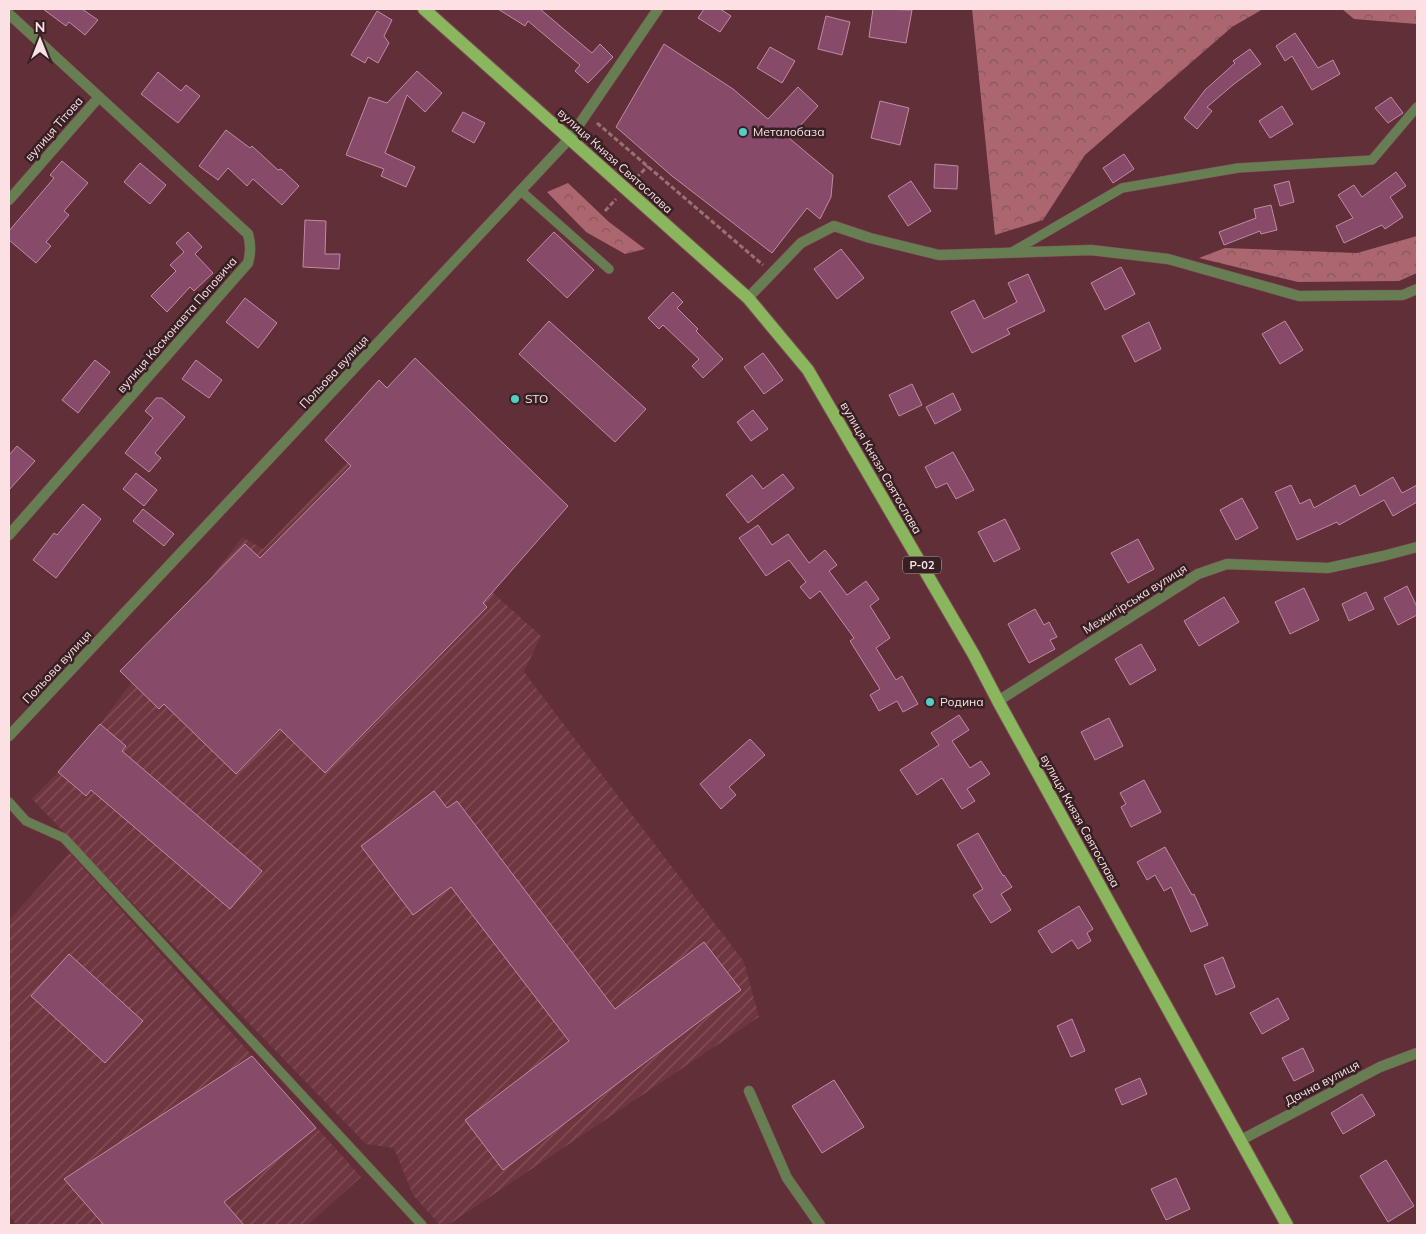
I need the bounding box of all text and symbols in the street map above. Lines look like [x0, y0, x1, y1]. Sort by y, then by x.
north arrow [15, 15, 65, 65]
text: N [35, 18, 45, 36]
street label: вулиця Тітова [21, 93, 86, 164]
street label: вулиця Князя Святослава [555, 105, 676, 216]
place label: Металобаза [753, 124, 824, 139]
marker: Металобаза [737, 126, 749, 138]
street label: вулиця Космонавта Поповича [113, 254, 240, 396]
street label: Польова вулиця [296, 332, 371, 411]
place label: STO [525, 391, 548, 406]
marker: STO [509, 393, 521, 405]
street label: вулиця Князя Святослава [837, 399, 925, 536]
road number: Р-02 [903, 556, 941, 574]
street label: Межигірська вулиця [1080, 560, 1190, 637]
street label: Польова вулиця [19, 627, 94, 706]
place label: Родина [940, 694, 984, 709]
marker: Родина [924, 696, 936, 708]
street label: вулиця Князя Святослава [1038, 752, 1123, 890]
street label: Дачна вулиця [1282, 1057, 1362, 1108]

